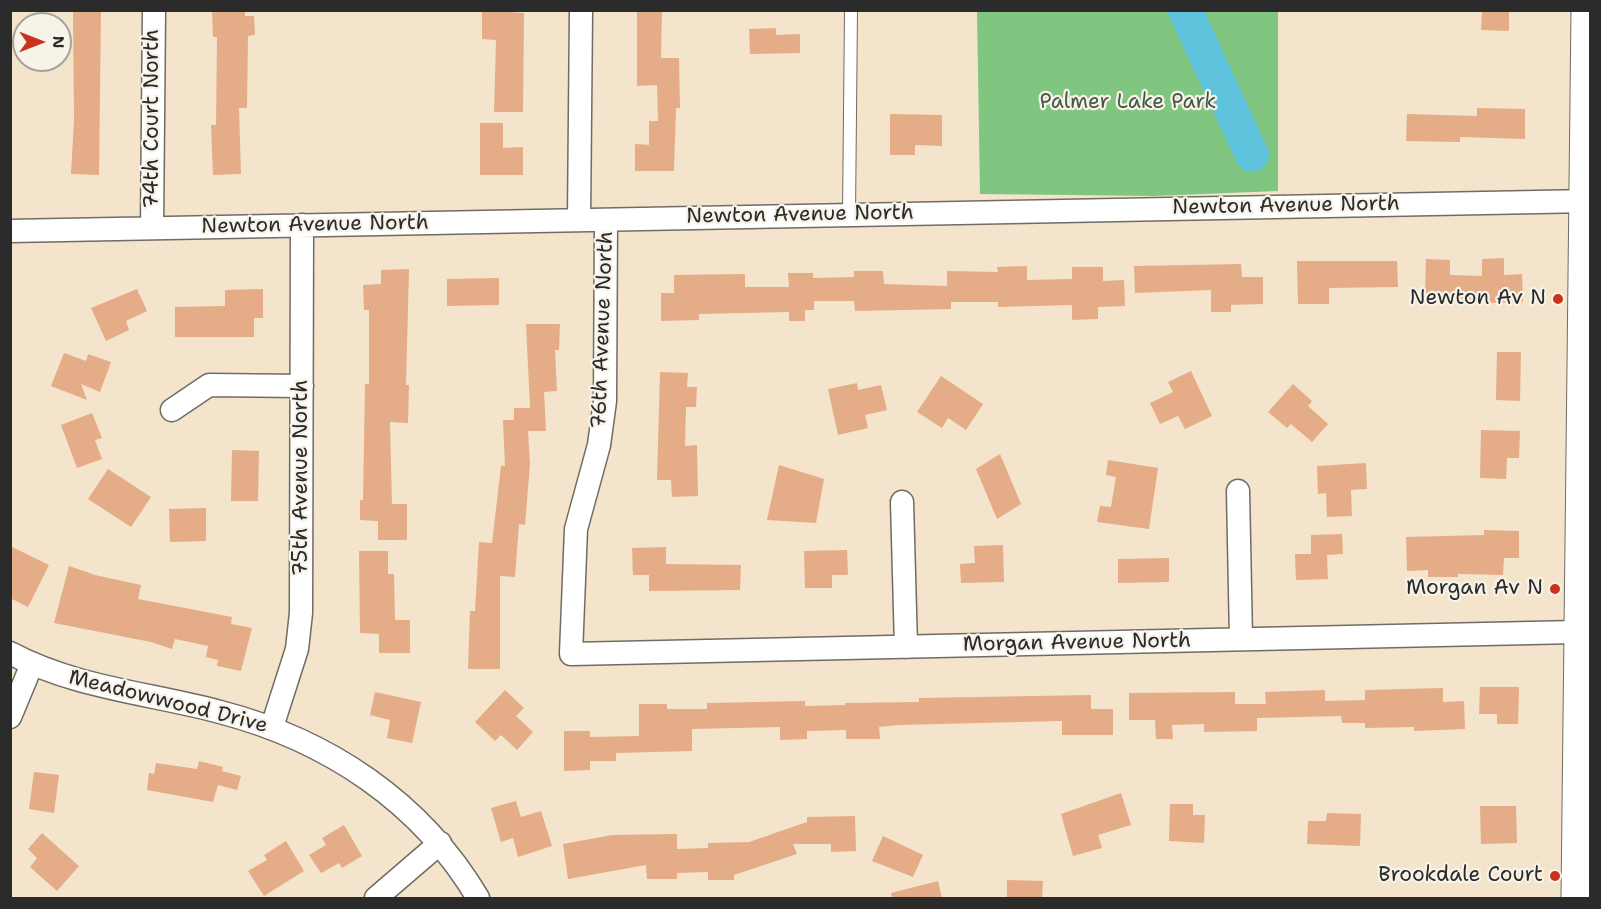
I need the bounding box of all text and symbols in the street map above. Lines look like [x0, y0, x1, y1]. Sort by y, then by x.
north arrow [12, 12, 72, 72]
street label: 74th Court North [140, 29, 166, 209]
text: N [48, 36, 69, 48]
park label: Palmer Lake Park [1040, 90, 1216, 116]
street label: Newton Avenue North [1172, 191, 1400, 221]
street label: Newton Avenue North [686, 200, 914, 230]
street label: Newton Avenue North [201, 210, 429, 240]
street label: 76th Avenue North [587, 231, 619, 429]
place label: Newton Av N [1410, 286, 1546, 312]
marker: Newton Av N [1551, 292, 1565, 306]
street label: 75th Avenue North [289, 380, 315, 576]
place label: Morgan Av N [1406, 576, 1543, 602]
marker: Morgan Av N [1548, 582, 1562, 596]
street label: Morgan Avenue North [963, 628, 1191, 658]
street label: Meadowwood Drive [66, 665, 270, 739]
place label: Brookdale Court [1378, 863, 1543, 889]
marker: Brookdale Court [1548, 869, 1562, 883]

